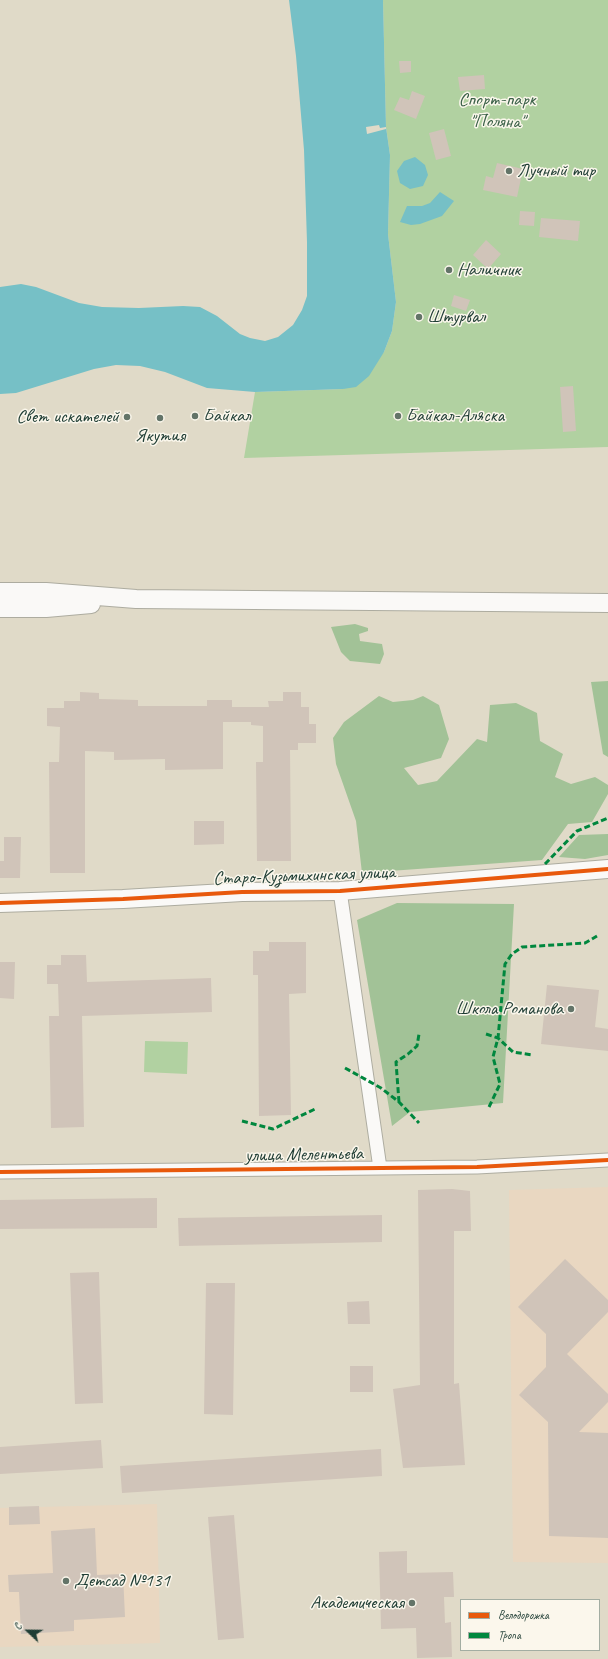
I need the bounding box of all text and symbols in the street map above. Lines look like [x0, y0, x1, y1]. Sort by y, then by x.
park label: Спорт-парк "Поляна" [458, 89, 536, 133]
place label: Лучный тир [517, 160, 595, 182]
marker: Лучный тир [504, 166, 514, 176]
place label: Наличник [457, 259, 520, 281]
marker: Наличник [444, 265, 454, 275]
place label: Штурвал [427, 306, 485, 328]
marker: Штурвал [414, 312, 424, 322]
place label: Байкал [203, 405, 250, 427]
place label: Байкал-Аляска [406, 405, 504, 427]
place label: Свет искателей [16, 406, 119, 428]
marker: Байкал [190, 411, 200, 421]
marker: Байкал-Аляска [393, 411, 403, 421]
marker: Свет искателей [122, 412, 132, 422]
marker: Якутия [155, 413, 165, 423]
place label: Якутия [135, 425, 185, 447]
street label: Старо-Кузьмихинская улица [213, 861, 395, 891]
place label: Школа Романова [455, 998, 563, 1020]
marker: Школа Романова [566, 1004, 576, 1014]
street label: улица Мелентьева [245, 1143, 363, 1167]
place label: Детсад №131 [74, 1570, 170, 1592]
marker: Детсад №131 [61, 1576, 71, 1586]
place label: Академическая [310, 1592, 404, 1614]
marker: Академическая [407, 1598, 417, 1608]
legend [460, 1599, 600, 1651]
text: Велодорожка [498, 1607, 549, 1623]
north arrow [8, 1611, 48, 1651]
text: С [9, 1621, 24, 1632]
text: Тропа [498, 1627, 521, 1643]

